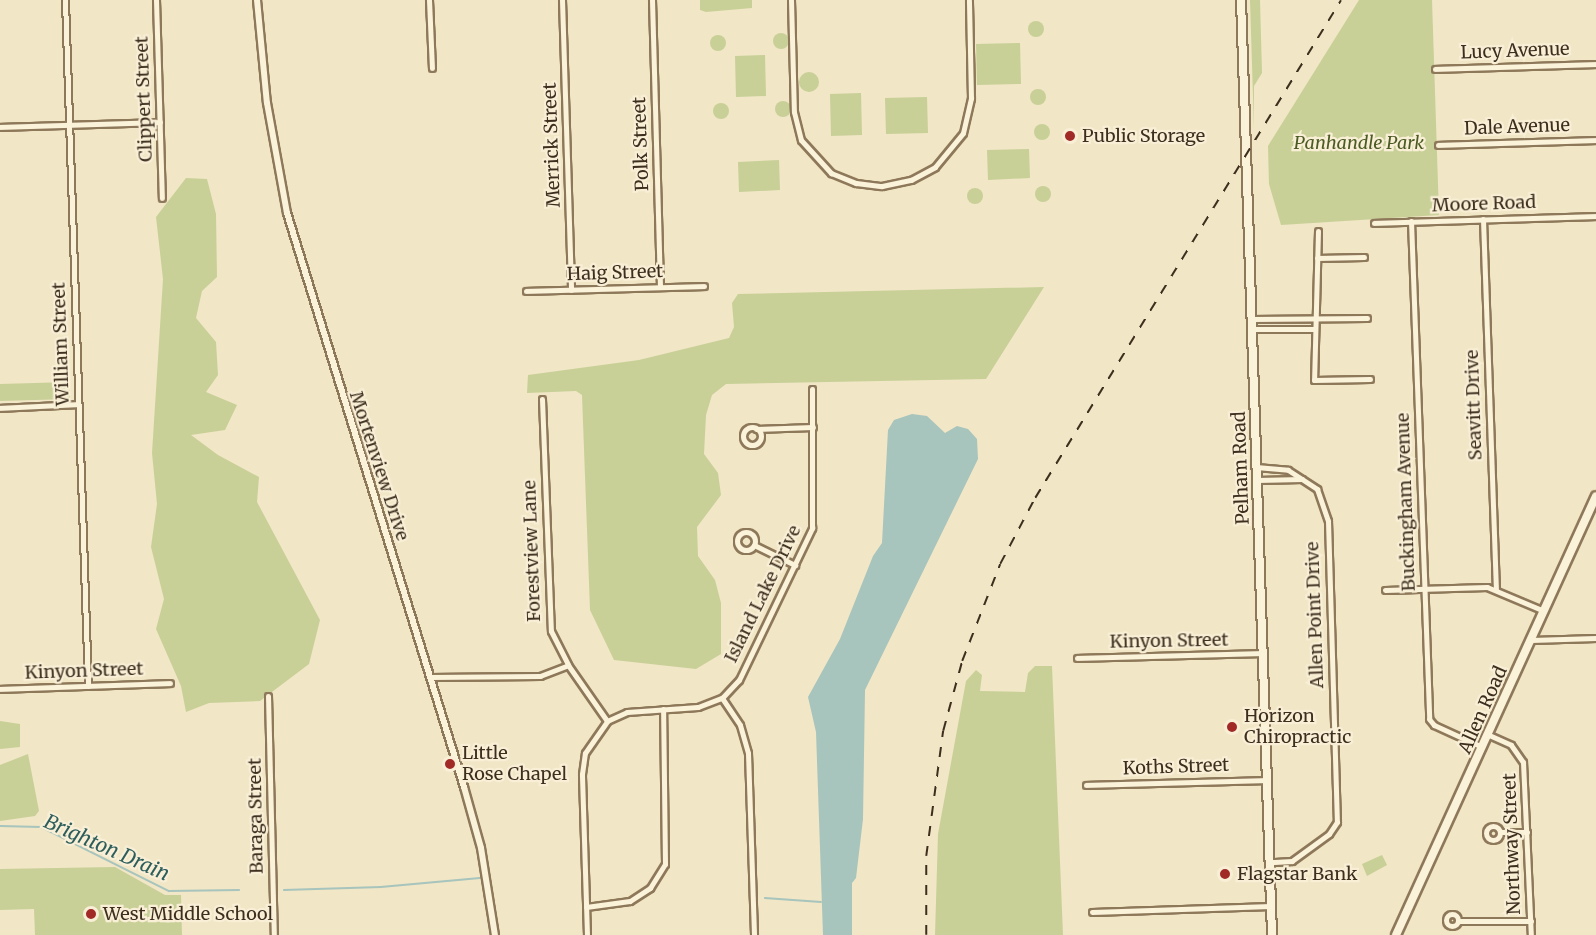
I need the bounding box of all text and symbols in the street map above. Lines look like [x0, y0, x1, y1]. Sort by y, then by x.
street label: Clippert Street [131, 36, 157, 162]
street label: Lucy Avenue [1460, 38, 1570, 64]
street label: Merrick Street [539, 82, 565, 208]
street label: Polk Street [629, 96, 653, 192]
street label: Dale Avenue [1464, 114, 1570, 140]
place label: Public Storage [1082, 125, 1205, 147]
marker: Public Storage [1063, 129, 1077, 143]
park label: Panhandle Park [1294, 132, 1424, 154]
street label: Moore Road [1432, 191, 1536, 217]
street label: Haig Street [567, 261, 663, 285]
street label: William Street [48, 282, 74, 406]
street label: Seavitt Drive [1461, 349, 1487, 461]
street label: Mortenview Drive [345, 389, 413, 543]
street label: Pelham Road [1228, 411, 1254, 525]
street label: Buckingham Avenue [1392, 412, 1420, 592]
street label: Forestview Lane [519, 480, 545, 622]
street label: Island Lake Drive [720, 522, 806, 666]
street label: Allen Point Drive [1302, 541, 1328, 689]
street label: Kinyon Street [1109, 629, 1229, 653]
street label: Kinyon Street [24, 658, 144, 684]
street label: Allen Road [1454, 663, 1512, 757]
place label: Horizon Chiropractic [1244, 706, 1351, 748]
marker: Horizon Chiropractic [1225, 720, 1239, 734]
place label: Little Rose Chapel [462, 743, 567, 786]
street label: Koths Street [1122, 754, 1230, 780]
marker: Little Rose Chapel [443, 757, 457, 771]
street label: Baraga Street [244, 758, 268, 874]
street label: Northway Street [1499, 773, 1525, 915]
water label: Brighton Drain [41, 809, 173, 885]
place label: Flagstar Bank [1237, 863, 1358, 885]
marker: Flagstar Bank [1218, 867, 1232, 881]
place label: West Middle School [103, 903, 273, 925]
marker: West Middle School [84, 907, 98, 921]

